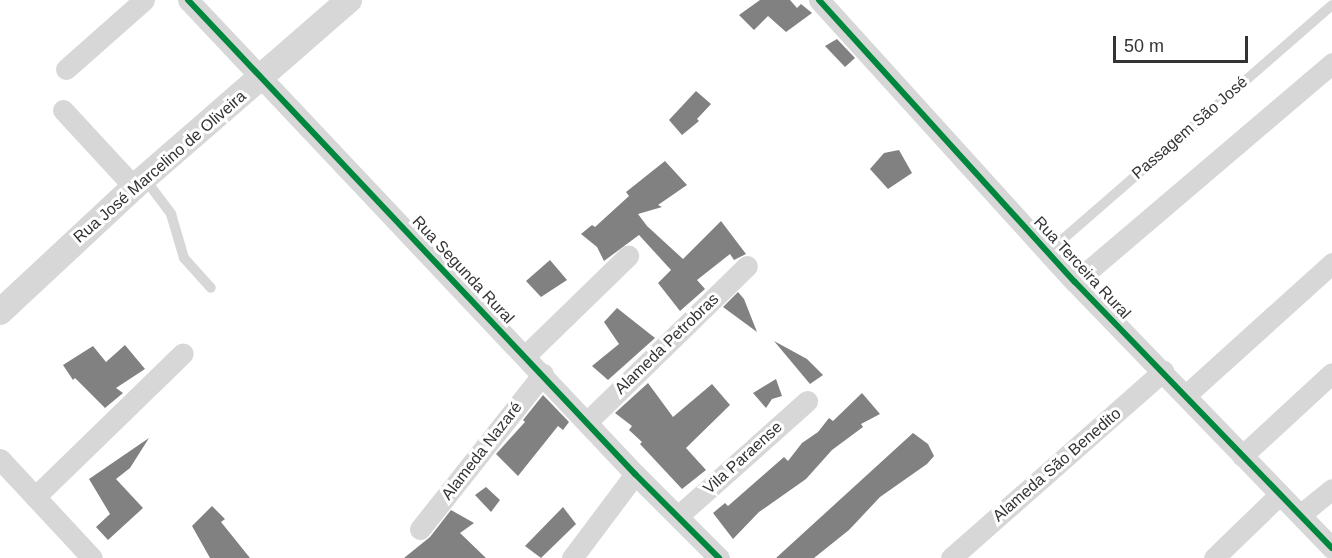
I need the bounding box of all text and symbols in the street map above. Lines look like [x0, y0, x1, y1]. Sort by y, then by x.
scale bar [1116, 24, 1251, 62]
text: 50 m [1124, 36, 1164, 56]
street label: Passagem São José [1128, 73, 1252, 183]
street label: Rua José Marcelino de Oliveira [70, 87, 250, 247]
street label: Rua Segunda Rural [408, 212, 518, 328]
street label: Rua Terceira Rural [1029, 213, 1135, 323]
street label: Alameda Petrobras [611, 290, 723, 398]
street label: Alameda Nazaré [438, 398, 526, 504]
street label: Alameda São Benedito [989, 404, 1125, 526]
street label: Vila Paraense [700, 418, 786, 498]

